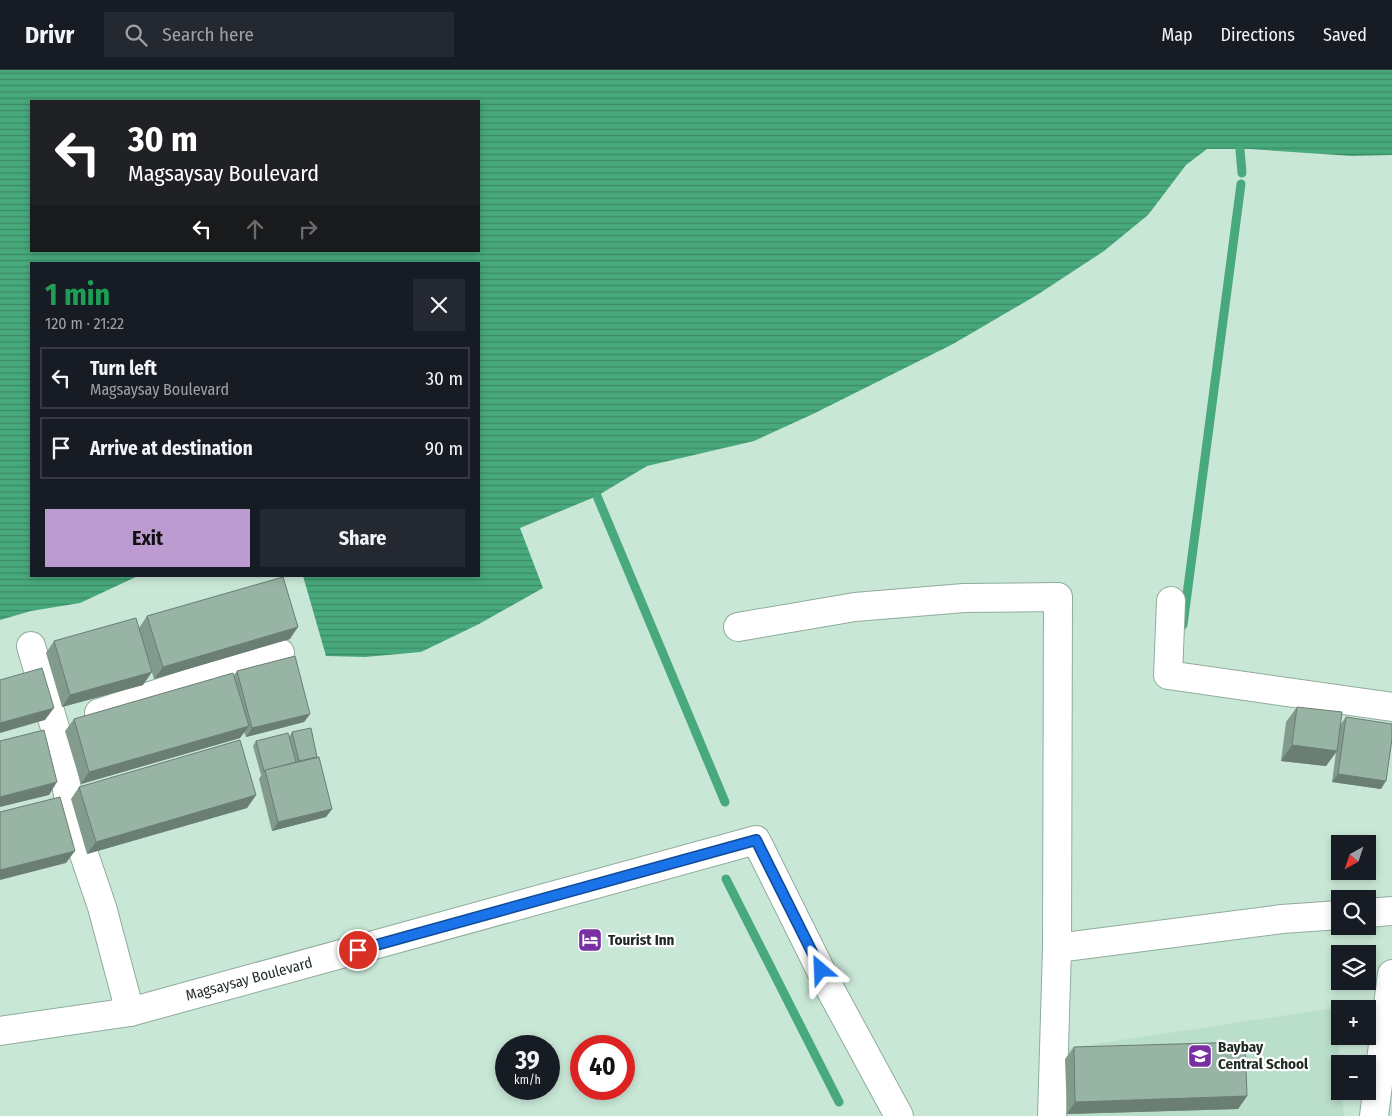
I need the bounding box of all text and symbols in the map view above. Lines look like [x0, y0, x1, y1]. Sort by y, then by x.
search box [104, 12, 454, 57]
text: Drivr [25, 21, 74, 49]
icon: search [122, 21, 150, 49]
text: Search here [162, 23, 254, 46]
text: Map [1161, 24, 1193, 46]
text: Directions [1221, 24, 1295, 46]
text: Saved [1323, 24, 1367, 46]
text: 30 m [128, 118, 198, 160]
icon: left [45, 120, 110, 185]
text: Magsaysay Boulevard [128, 160, 319, 187]
icon: left [188, 215, 216, 243]
icon: ahead [241, 215, 269, 243]
icon: right [294, 215, 322, 243]
text: 1 min [45, 277, 110, 313]
button: close [413, 279, 465, 331]
text: 120 m · 21:22 [45, 314, 124, 333]
text: Turn left [90, 357, 157, 380]
icon: left [47, 364, 75, 392]
text: 30 m [425, 367, 463, 390]
text: Magsaysay Boulevard [90, 380, 229, 399]
icon: arrive [47, 434, 75, 462]
text: Arrive at destination [90, 437, 253, 460]
text: 90 m [425, 437, 463, 460]
button: Exit [45, 509, 250, 567]
button: Share [260, 509, 465, 567]
north arrow [1331, 835, 1376, 880]
map controls [1331, 835, 1376, 1100]
button: search [1331, 890, 1376, 935]
hotel icon: Tourist Inn [577, 927, 603, 953]
pin [337, 929, 379, 971]
place label: Tourist Inn [608, 931, 675, 949]
icon: arrive [344, 936, 372, 964]
position arrow [794, 943, 846, 995]
button: layers [1331, 945, 1376, 990]
street label: Magsaysay Boulevard [184, 953, 314, 1005]
button: + [1331, 1000, 1376, 1045]
speed limit sign: 40 [570, 1035, 635, 1100]
place label: Baybay Central School [1218, 1038, 1309, 1073]
school or university icon: Baybay Central School [1187, 1043, 1213, 1069]
text: 39 [515, 1046, 540, 1076]
button: − [1331, 1055, 1376, 1100]
text: km/h [514, 1073, 541, 1087]

